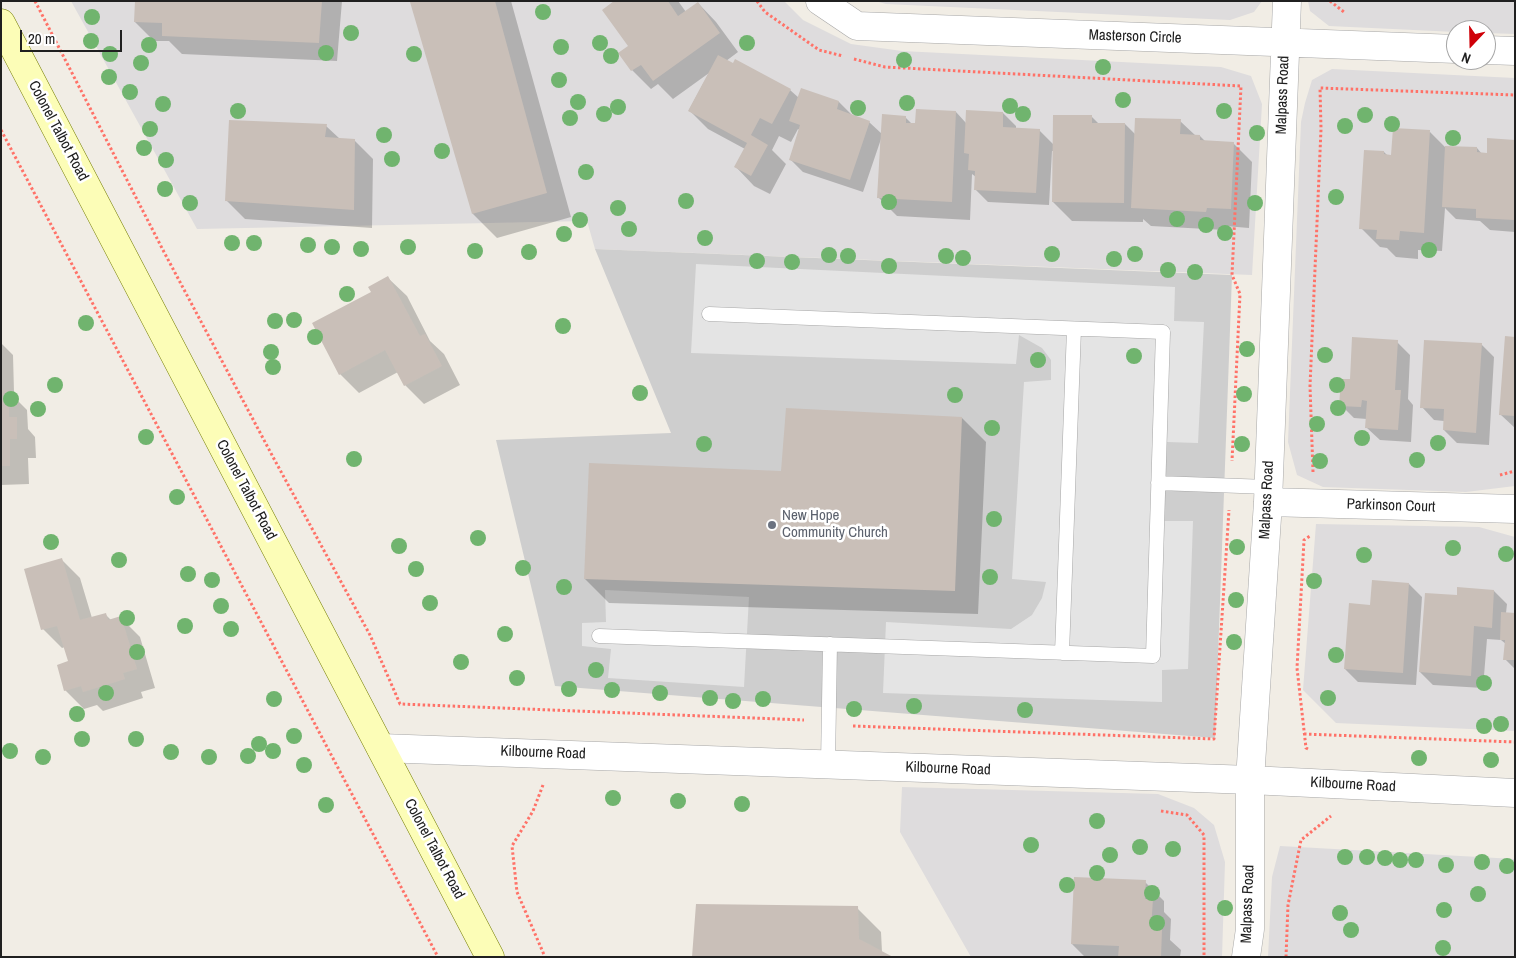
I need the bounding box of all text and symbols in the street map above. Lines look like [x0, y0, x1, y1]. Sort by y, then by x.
scale bar [22, 20, 125, 52]
north arrow [1446, 20, 1496, 70]
street label: Masterson Circle [1088, 26, 1182, 48]
text: 20 m [28, 28, 55, 49]
text: N [1459, 48, 1473, 68]
street label: Malpass Road [1273, 55, 1293, 135]
street label: Colonel Talbot Road [24, 78, 92, 184]
street label: Colonel Talbot Road [212, 437, 280, 543]
street label: Malpass Road [1256, 460, 1278, 540]
street label: Parkinson Court [1346, 495, 1436, 517]
place label: New Hope Community Church [782, 507, 888, 542]
marker: New Hope Community Church [766, 519, 778, 531]
street label: Kilbourne Road [500, 743, 586, 763]
street label: Kilbourne Road [905, 759, 991, 779]
street label: Kilbourne Road [1310, 774, 1396, 796]
street label: Colonel Talbot Road [400, 796, 468, 902]
street label: Malpass Road [1238, 864, 1258, 944]

